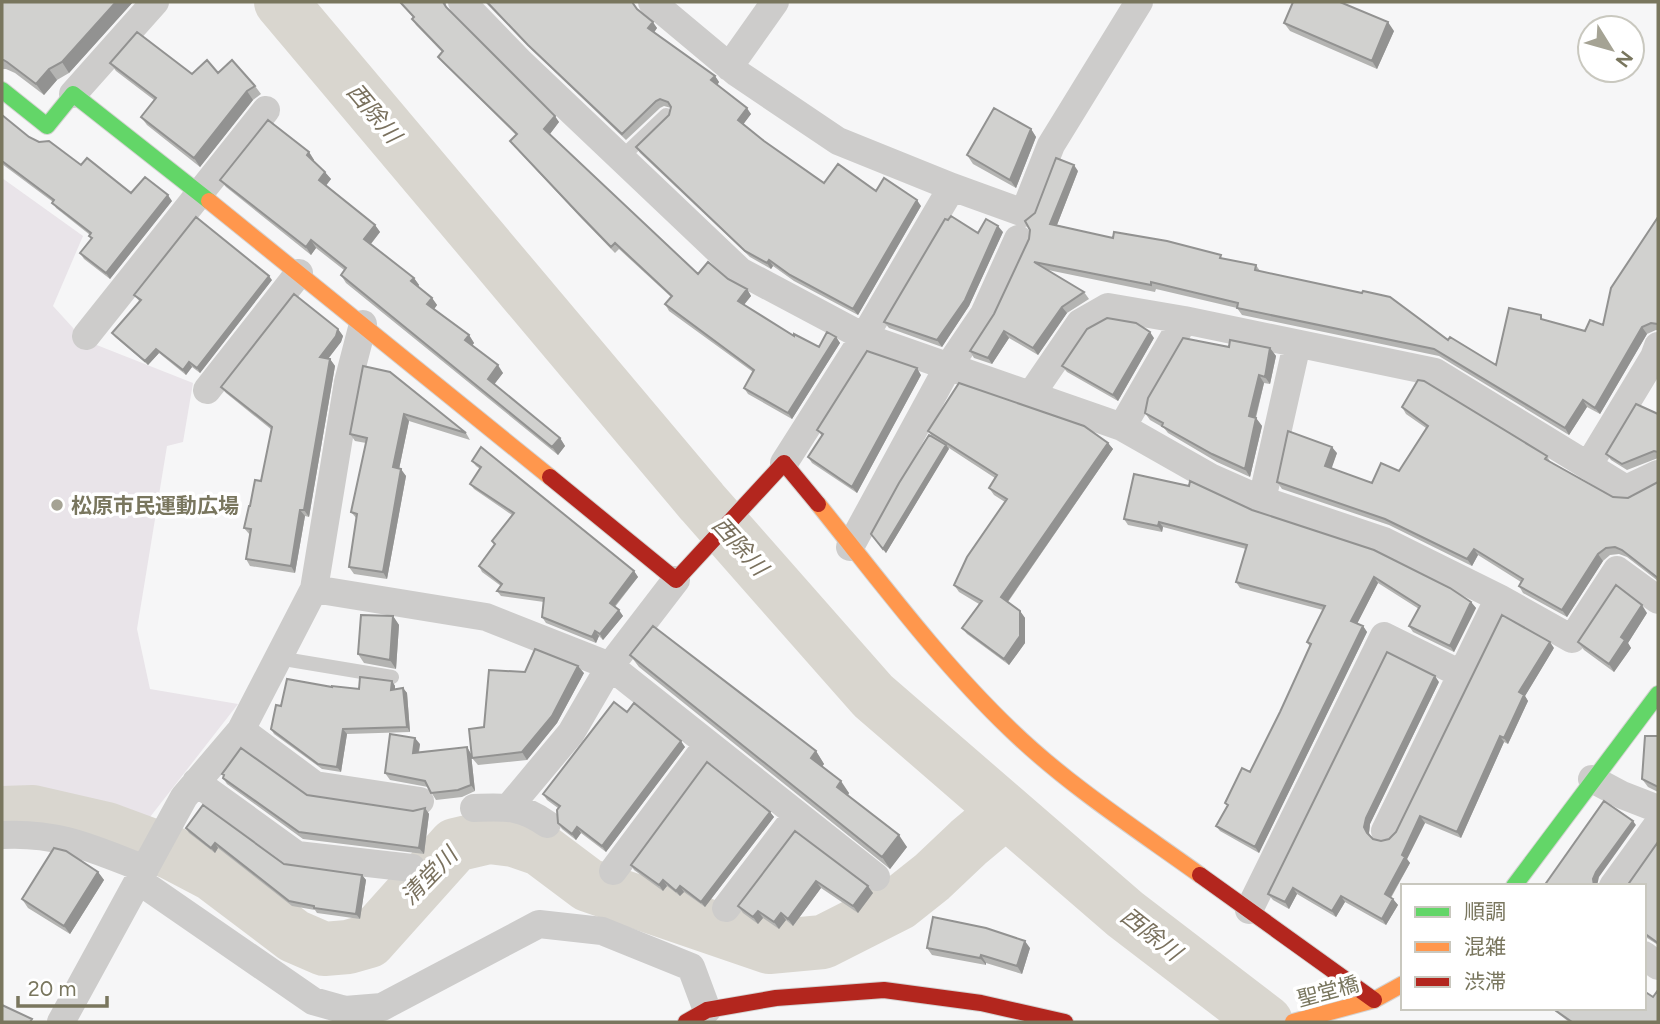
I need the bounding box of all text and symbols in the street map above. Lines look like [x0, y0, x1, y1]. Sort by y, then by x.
north arrow [1576, 14, 1646, 84]
text: N [1611, 46, 1638, 72]
water label: 西除川 [341, 78, 409, 151]
place label: 松原市民運動広場 [71, 493, 239, 518]
marker: 松原市民運動広場 [49, 497, 65, 513]
water label: 西除川 [707, 511, 775, 583]
water label: 清堂川 [395, 839, 465, 911]
legend [1401, 884, 1646, 1010]
text: 順調 [1464, 899, 1506, 924]
water label: 西除川 [1115, 902, 1189, 968]
text: 混雑 [1464, 934, 1506, 959]
scale bar [18, 964, 107, 1008]
text: 渋滞 [1464, 969, 1506, 994]
street label: 聖堂橋 [1294, 971, 1362, 1011]
text: 20 m [28, 976, 76, 1001]

